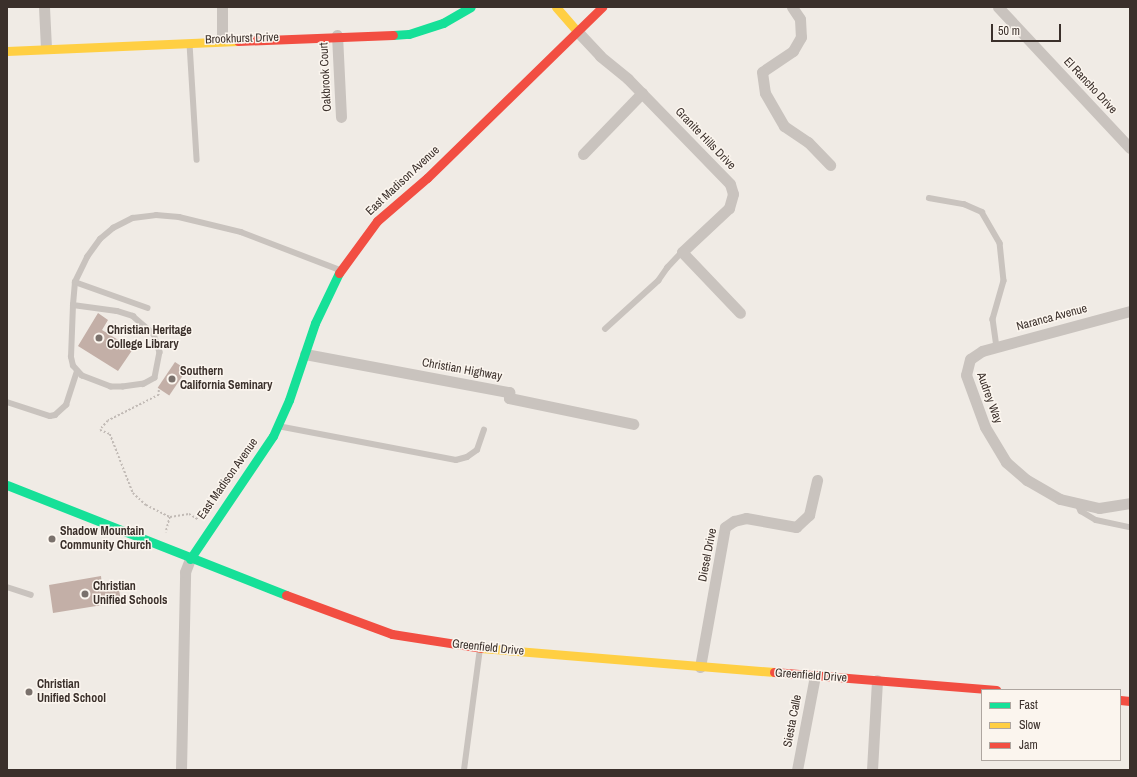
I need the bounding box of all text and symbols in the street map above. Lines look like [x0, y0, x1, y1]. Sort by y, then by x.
scale bar [993, 16, 1063, 42]
text: 50 m [998, 23, 1020, 39]
street label: Brookhurst Drive [205, 31, 279, 47]
street label: Oakbrook Court [317, 42, 335, 112]
street label: El Rancho Drive [1060, 55, 1120, 117]
street label: Granite Hills Drive [672, 105, 738, 173]
street label: East Madison Avenue [363, 143, 443, 219]
street label: Naranca Avenue [1015, 302, 1089, 334]
place label: Christian Heritage College Library [107, 324, 192, 352]
marker: Christian Heritage College Library [94, 333, 104, 343]
street label: Christian Highway [421, 356, 503, 384]
place label: Southern California Seminary [180, 365, 272, 393]
street label: Audrey Way [973, 371, 1005, 425]
marker: Southern California Seminary [167, 374, 177, 384]
street label: East Madison Avenue [195, 436, 261, 522]
place label: Shadow Mountain Community Church [60, 525, 151, 553]
street label: Diesel Drive [696, 527, 720, 583]
marker: Shadow Mountain Community Church [47, 534, 57, 544]
place label: Christian Unified Schools [93, 580, 167, 608]
marker: Christian Unified Schools [80, 589, 90, 599]
street label: Greenfield Drive [451, 637, 525, 659]
street label: Greenfield Drive [774, 666, 848, 686]
place label: Christian Unified School [37, 678, 106, 706]
marker: Christian Unified School [24, 687, 34, 697]
legend [981, 689, 1121, 761]
street label: Siesta Calle [781, 694, 805, 748]
text: Fast [1019, 697, 1038, 713]
text: Slow [1019, 717, 1040, 733]
text: Jam [1019, 737, 1038, 753]

